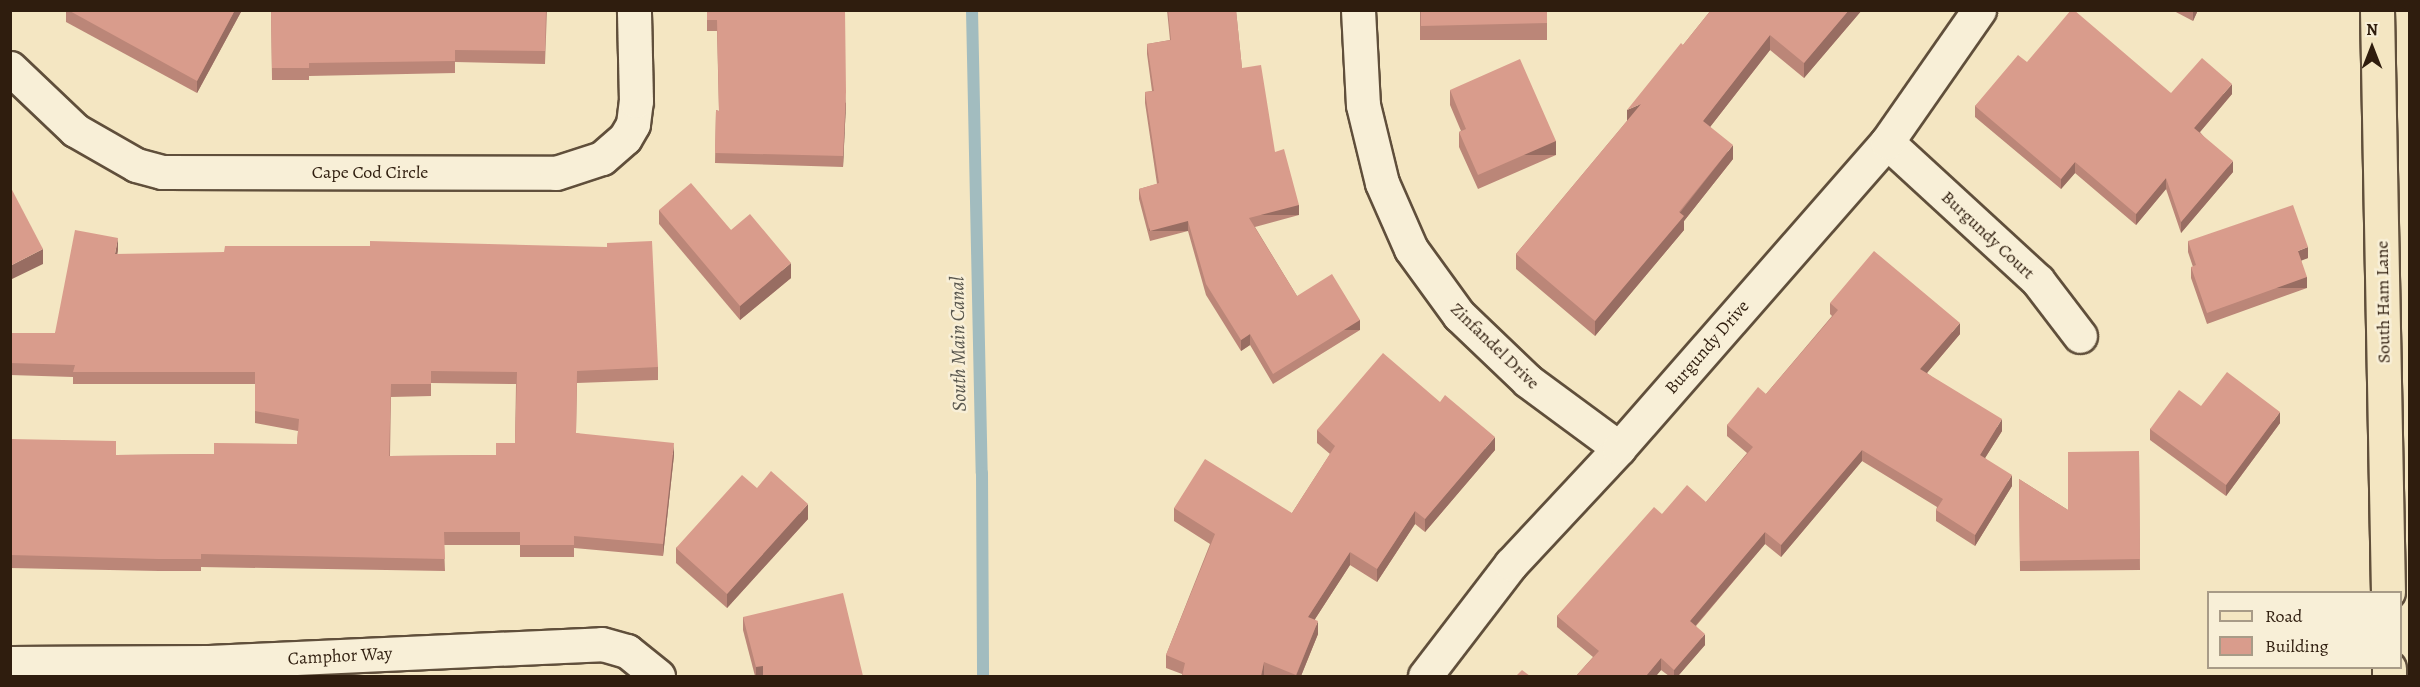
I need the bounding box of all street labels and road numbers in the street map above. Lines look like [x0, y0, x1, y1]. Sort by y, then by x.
street label: Cape Cod Circle [312, 161, 428, 183]
street label: Burgundy Court [1937, 186, 2039, 284]
street label: South Ham Lane [2371, 241, 2395, 363]
street label: Burgundy Drive [1660, 296, 1754, 398]
street label: Zinfandel Drive [1446, 298, 1544, 394]
street label: Camphor Way [287, 642, 393, 670]

